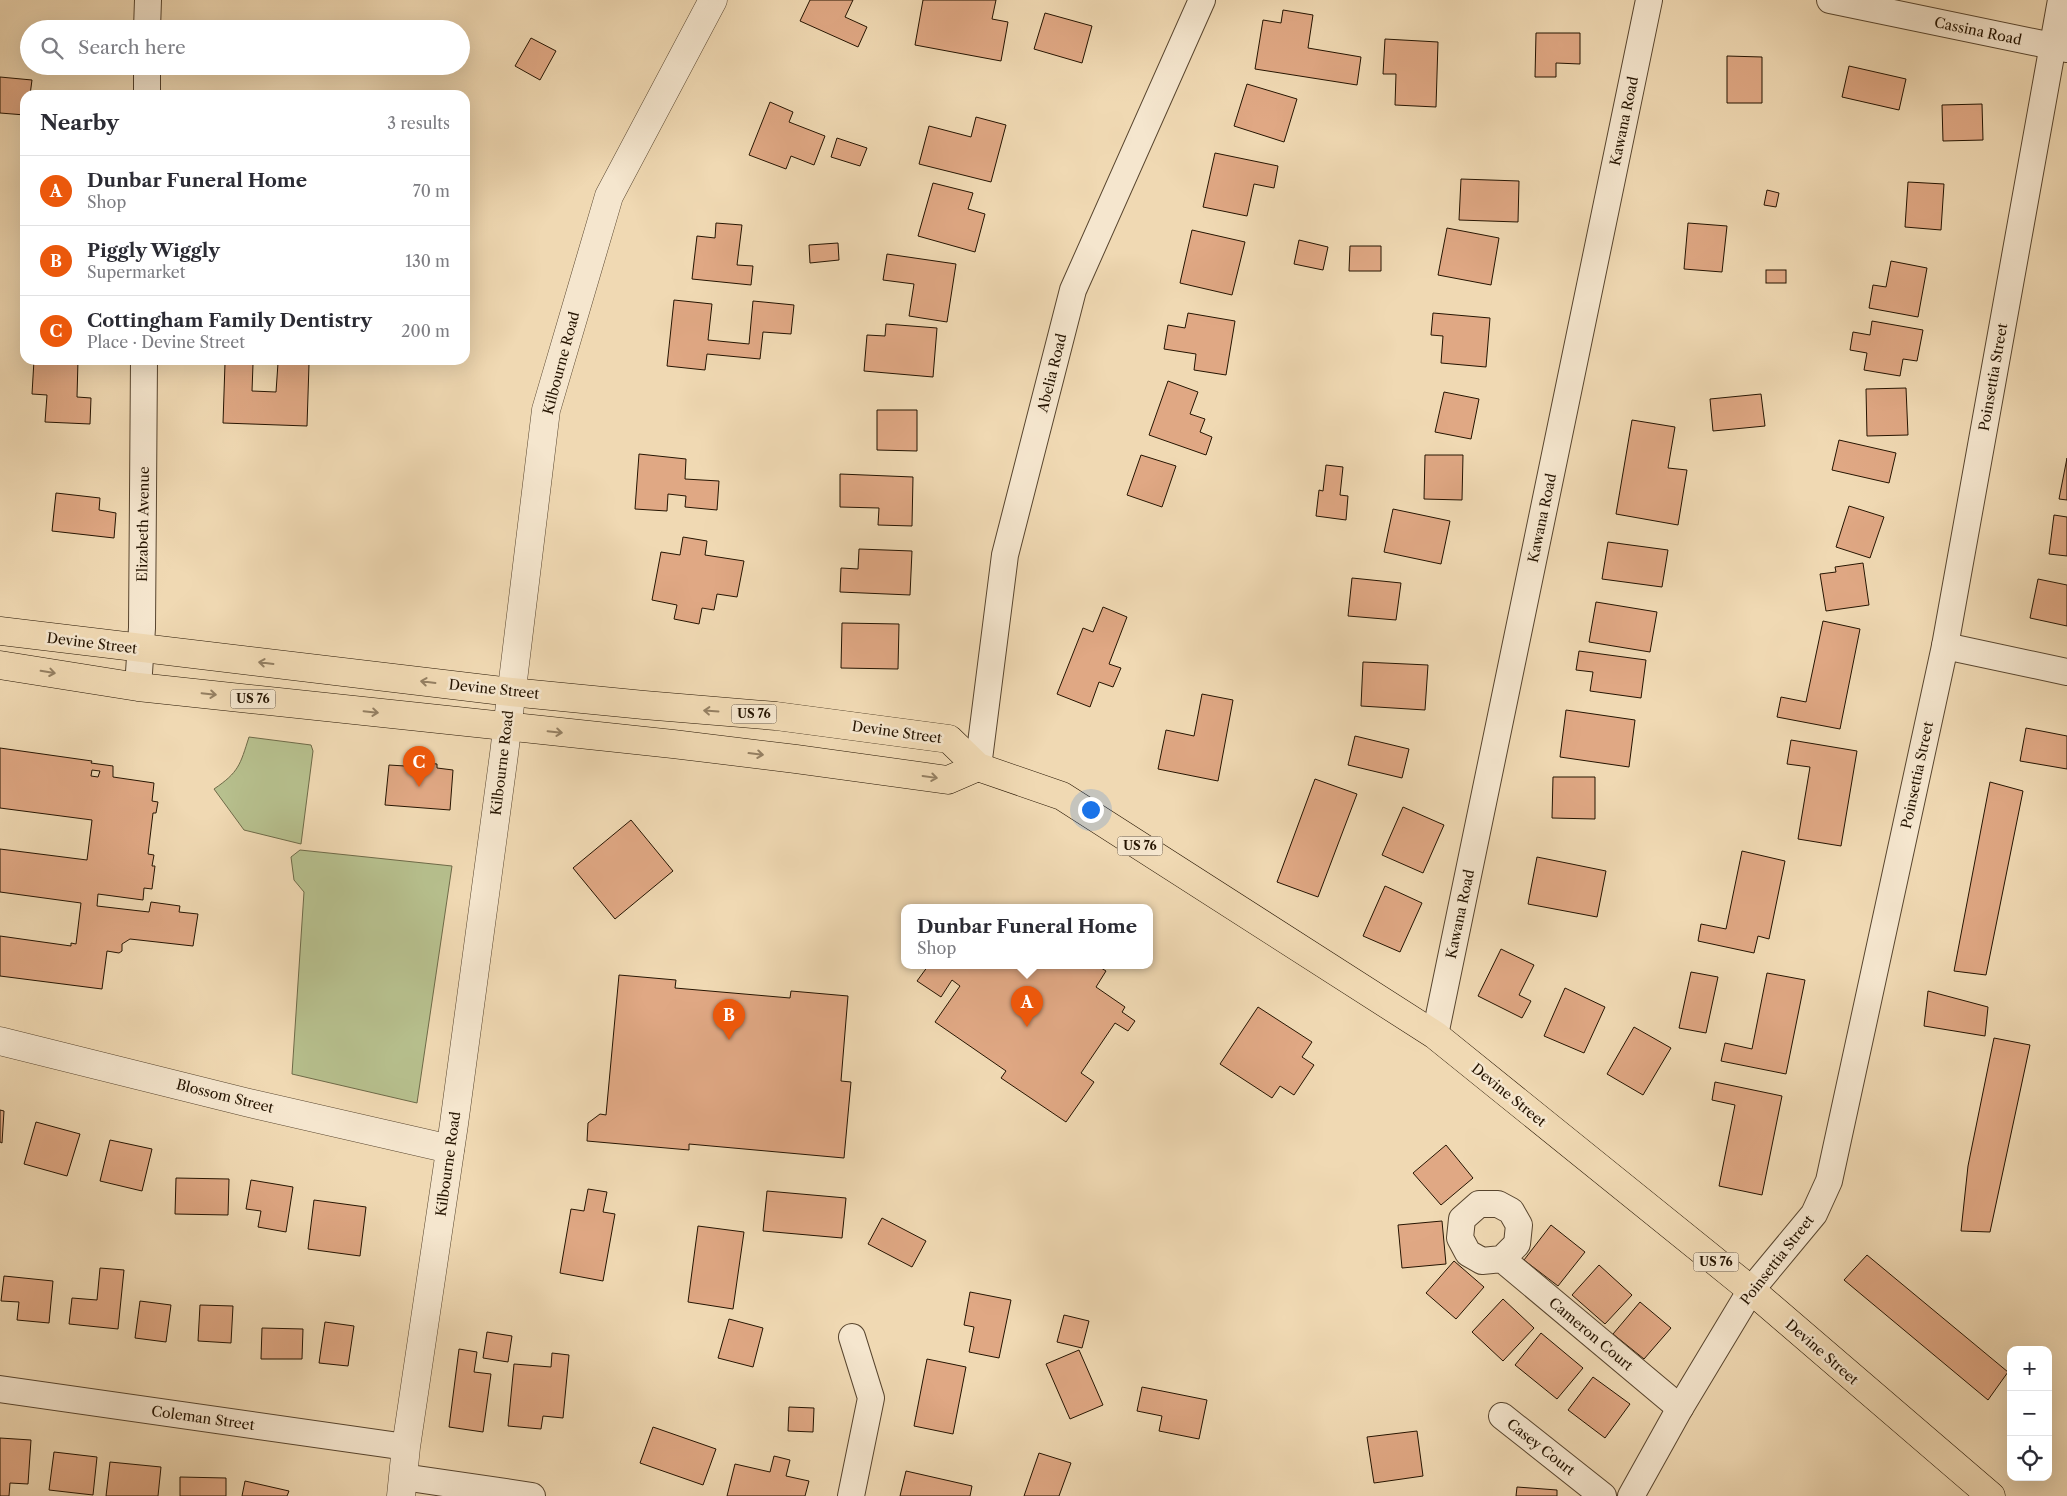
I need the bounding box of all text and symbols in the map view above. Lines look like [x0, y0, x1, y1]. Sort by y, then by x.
street label: Cassina Road [1933, 13, 2024, 49]
search box [20, 20, 470, 75]
icon: search [38, 34, 66, 62]
text: Search here [78, 36, 186, 59]
street label: Kawana Road [1606, 74, 1642, 167]
text: Nearby [40, 110, 119, 135]
text: 3 results [387, 113, 450, 133]
text: Dunbar Funeral Home [87, 169, 307, 192]
text: A [50, 181, 62, 201]
text: 70 m [413, 181, 450, 201]
text: Shop [87, 192, 126, 212]
text: Piggly Wiggly [87, 239, 220, 262]
text: B [50, 251, 62, 271]
text: 130 m [405, 251, 450, 271]
text: Supermarket [87, 262, 185, 282]
text: Cottingham Family Dentistry [87, 309, 372, 332]
street label: Kilbourne Road [539, 309, 584, 416]
text: C [50, 321, 62, 341]
text: 200 m [401, 321, 450, 341]
street label: Poinsettia Street [1975, 322, 2011, 432]
street label: Abelia Road [1033, 331, 1071, 415]
text: Place · Devine Street [87, 332, 245, 352]
street label: Elizabeth Avenue [133, 466, 153, 582]
street label: Kawana Road [1524, 471, 1560, 564]
street label: Devine Street [46, 629, 138, 657]
one-way arrow [259, 658, 275, 668]
one-way arrow [40, 668, 56, 678]
street label: Devine Street [448, 675, 540, 703]
one-way arrow [420, 677, 436, 687]
one-way arrow [201, 689, 217, 699]
road number: US 76 [230, 690, 276, 709]
road number: US 76 [732, 704, 776, 724]
one-way arrow [703, 706, 719, 715]
one-way arrow [362, 707, 378, 717]
street label: Kilbourne Road [487, 709, 517, 817]
street label: Devine Street [851, 717, 943, 747]
street label: Poinsettia Street [1897, 720, 1937, 830]
one-way arrow [547, 727, 563, 737]
pin: C [403, 746, 435, 787]
one-way arrow [748, 749, 764, 759]
one-way arrow [922, 773, 938, 783]
your location [1078, 797, 1104, 823]
road number: US 76 [1118, 836, 1162, 856]
street label: Kawana Road [1442, 867, 1478, 960]
popup [901, 904, 1153, 969]
text: Dunbar Funeral Home [917, 915, 1137, 938]
text: Shop [917, 938, 956, 958]
pin: A [1011, 986, 1043, 1027]
pin: B [713, 999, 745, 1040]
street label: Devine Street [1468, 1059, 1550, 1131]
street label: Blossom Street [174, 1075, 276, 1117]
street label: Kilbourne Road [432, 1110, 464, 1218]
street label: Poinsettia Street [1736, 1211, 1818, 1309]
road number: US 76 [1694, 1252, 1738, 1272]
street label: Cameron Court [1545, 1293, 1637, 1375]
street label: Devine Street [1782, 1315, 1862, 1389]
map controls [2007, 1346, 2052, 1481]
button: + [2007, 1346, 2052, 1391]
button: − [2007, 1391, 2052, 1436]
street label: Coleman Street [150, 1402, 256, 1434]
street label: Casey Court [1503, 1415, 1579, 1479]
button: locate [2007, 1436, 2052, 1481]

